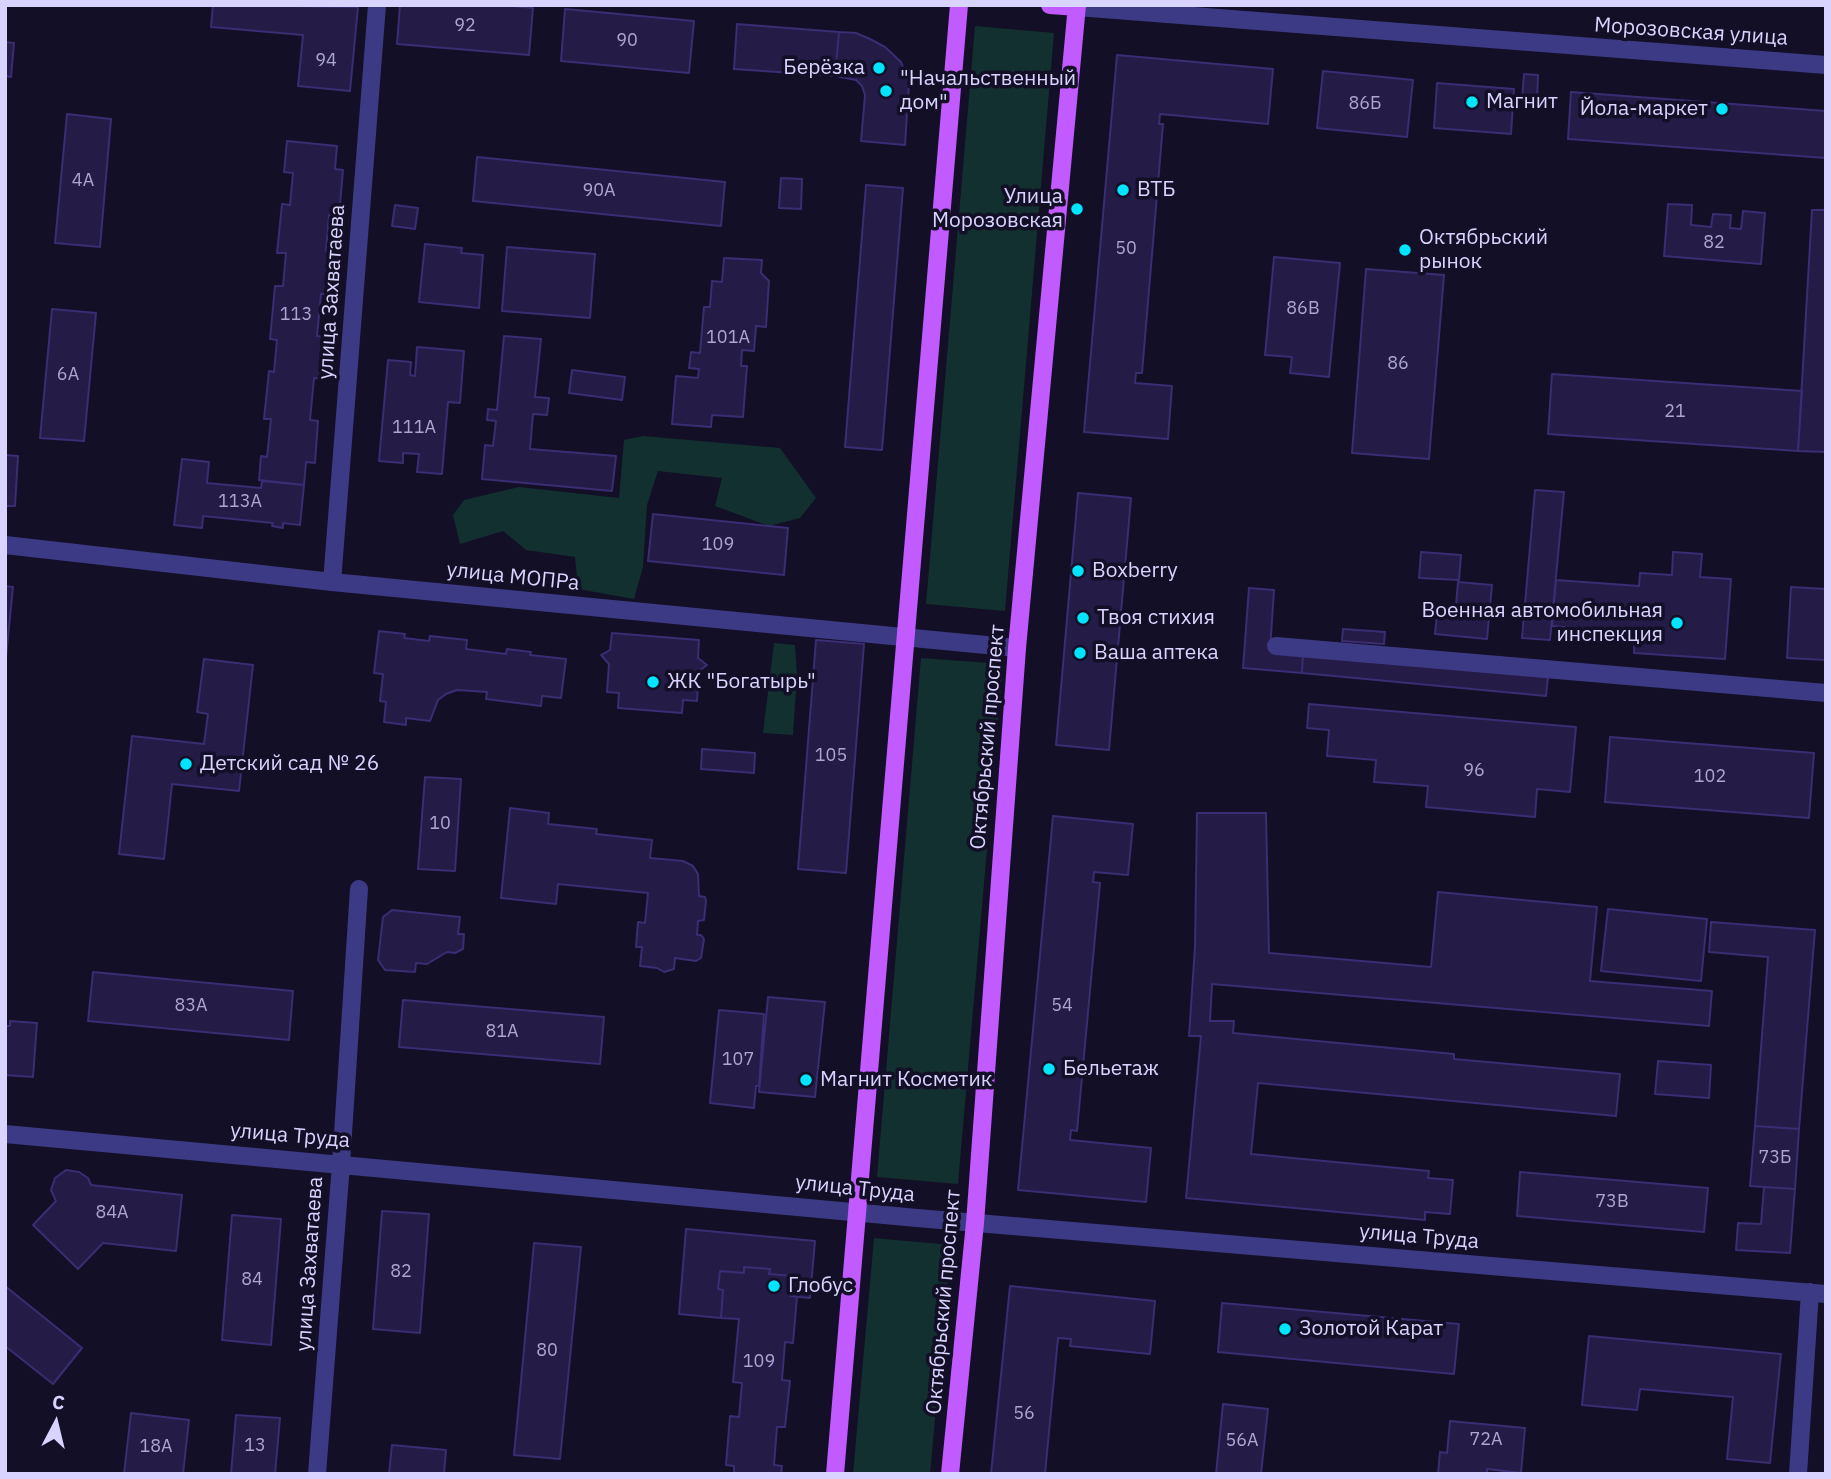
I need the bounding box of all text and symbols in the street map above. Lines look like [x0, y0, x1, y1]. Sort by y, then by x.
street label: Морозовская улица [1593, 13, 1789, 51]
house number: 92 [454, 15, 476, 37]
house number: 90 [616, 30, 638, 52]
house number: 94 [315, 50, 337, 72]
place label: Берёзка [783, 55, 865, 81]
marker: Берёзка [871, 60, 887, 76]
place label: "Начальственный дом" [900, 66, 1076, 116]
marker: "Начальственный дом" [878, 83, 894, 99]
place label: Магнит [1486, 89, 1558, 115]
house number: 86Б [1348, 93, 1382, 115]
marker: Магнит [1464, 94, 1480, 110]
place label: Йола-маркет [1580, 96, 1708, 122]
marker: Йола-маркет [1714, 101, 1730, 117]
house number: 4А [72, 170, 94, 192]
place label: ВТБ [1137, 177, 1176, 203]
house number: 90А [582, 180, 616, 202]
marker: ВТБ [1115, 182, 1131, 198]
place label: Улица Морозовская [932, 184, 1063, 234]
marker: Улица Морозовская [1069, 201, 1085, 217]
street label: улица Захватаева [313, 204, 351, 380]
place label: Октябрьский рынок [1419, 225, 1548, 275]
house number: 82 [1703, 232, 1725, 254]
house number: 50 [1115, 238, 1137, 260]
marker: Октябрьский рынок [1397, 242, 1413, 258]
house number: 86В [1286, 298, 1320, 320]
house number: 113 [280, 304, 312, 326]
house number: 101А [706, 327, 750, 349]
house number: 86 [1387, 353, 1409, 375]
house number: 6А [57, 364, 79, 386]
house number: 21 [1664, 401, 1686, 423]
house number: 111А [392, 417, 436, 439]
house number: 113А [218, 491, 262, 513]
house number: 109 [702, 534, 734, 556]
street label: улица МОПРа [445, 558, 581, 596]
place label: Boxberry [1092, 558, 1178, 584]
marker: Boxberry [1070, 563, 1086, 579]
place label: Военная автомобильная инспекция [1422, 598, 1663, 648]
place label: Твоя стихия [1097, 605, 1215, 631]
marker: Твоя стихия [1075, 610, 1091, 626]
marker: Военная автомобильная инспекция [1669, 615, 1685, 631]
street label: Октябрьский проспект [966, 623, 1010, 851]
place label: Ваша аптека [1094, 640, 1219, 666]
marker: Ваша аптека [1072, 645, 1088, 661]
place label: ЖК "Богатырь" [667, 669, 816, 695]
marker: ЖК "Богатырь" [645, 674, 661, 690]
house number: 105 [815, 745, 847, 767]
place label: Детский сад № 26 [200, 751, 379, 777]
marker: Детский сад № 26 [178, 756, 194, 772]
house number: 96 [1463, 760, 1485, 782]
house number: 102 [1694, 766, 1726, 788]
house number: 10 [429, 813, 451, 835]
house number: 83А [174, 995, 208, 1017]
house number: 54 [1051, 995, 1073, 1017]
house number: 81А [485, 1021, 519, 1043]
house number: 107 [722, 1049, 754, 1071]
place label: Бельетаж [1063, 1056, 1159, 1082]
marker: Бельетаж [1041, 1061, 1057, 1077]
place label: Магнит Косметик [820, 1067, 992, 1093]
marker: Магнит Косметик [798, 1072, 814, 1088]
street label: улица Труда [229, 1118, 351, 1154]
house number: 73Б [1758, 1147, 1792, 1169]
street label: улица Труда [794, 1170, 916, 1208]
street label: улица Захватаева [291, 1176, 329, 1352]
street label: Октябрьский проспект [922, 1188, 966, 1416]
house number: 73В [1595, 1191, 1629, 1213]
house number: 84А [95, 1202, 129, 1224]
street label: улица Труда [1358, 1219, 1480, 1255]
house number: 82 [390, 1261, 412, 1283]
house number: 84 [241, 1269, 263, 1291]
place label: Глобус [788, 1273, 853, 1299]
marker: Глобус [766, 1278, 782, 1294]
place label: Золотой Карат [1299, 1316, 1443, 1342]
marker: Золотой Карат [1277, 1321, 1293, 1337]
house number: 80 [536, 1340, 558, 1362]
house number: 109 [743, 1351, 775, 1373]
north arrow [21, 1388, 91, 1458]
text: С [51, 1389, 66, 1415]
house number: 56 [1013, 1403, 1035, 1425]
house number: 72А [1469, 1429, 1503, 1451]
house number: 56А [1225, 1430, 1259, 1452]
house number: 13 [244, 1435, 266, 1457]
house number: 18А [139, 1436, 173, 1458]

